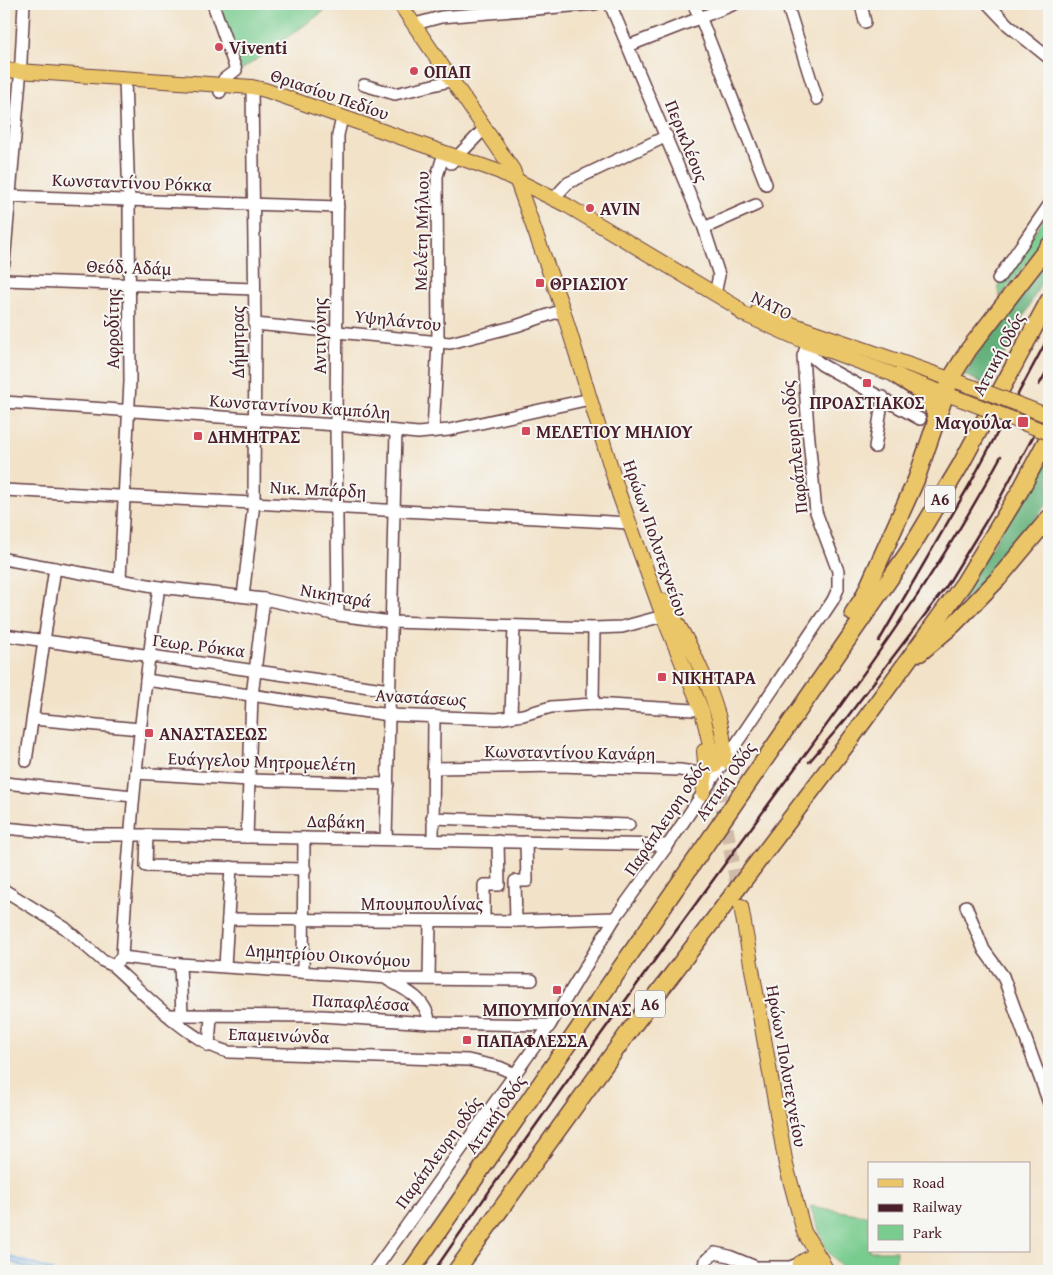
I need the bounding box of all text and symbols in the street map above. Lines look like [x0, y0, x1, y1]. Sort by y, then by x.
place label: Viventi [229, 34, 288, 61]
marker: Viventi [213, 41, 225, 53]
place label: ΟΠΑΠ [424, 58, 471, 85]
street label: Θριασίου Πεδίου [267, 61, 393, 127]
marker: ΟΠΑΠ [408, 65, 420, 77]
street label: Περικλέους [658, 96, 716, 186]
street label: Κωνσταντίνου Ρόκκα [52, 166, 213, 198]
street label: Μελέτη Μήλιου [406, 171, 436, 291]
place label: AVIN [600, 195, 640, 222]
marker: AVIN [584, 202, 596, 214]
street label: Θεόδ. Αδάμ [86, 252, 172, 282]
place label: ΘΡΙΑΣΙΟΥ [550, 270, 629, 297]
marker: ΘΡΙΑΣΙΟΥ [534, 277, 546, 289]
street label: ΝΑΤΟ [747, 283, 797, 327]
street label: Αφροδίτης [99, 289, 126, 369]
street label: Αντιγόνης [306, 297, 333, 374]
street label: Υψηλάντου [352, 302, 443, 338]
street label: Δήμητρας [224, 305, 251, 378]
street label: Αττική Οδός [965, 307, 1032, 401]
marker: ΠΡΟΑΣΤΙΑΚΟΣ [861, 377, 873, 389]
street label: Παράπλευρη οδός [774, 379, 814, 515]
street label: Κωνσταντίνου Καμπόλη [209, 386, 391, 426]
place label: ΠΡΟΑΣΤΙΑΚΟΣ [809, 389, 925, 416]
place label: Μαγούλα [935, 409, 1012, 436]
marker: Μαγούλα [1016, 415, 1030, 429]
place label: ΜΕΛΕΤΙΟΥ ΜΗΛΙΟΥ [536, 418, 693, 445]
place label: ΔΗΜΗΤΡΑΣ [207, 423, 300, 450]
marker: ΜΕΛΕΤΙΟΥ ΜΗΛΙΟΥ [520, 425, 532, 437]
marker: ΔΗΜΗΤΡΑΣ [192, 430, 204, 442]
street label: Ηρώων Πολυτεχνείου [616, 456, 696, 620]
street label: Νικ. Μπάρδη [269, 473, 367, 505]
road number: Α6 [925, 486, 955, 512]
street label: Νικηταρά [298, 575, 374, 615]
street label: Γεωρ. Ρόκκα [151, 626, 247, 664]
place label: ΝΙΚΗΤΑΡΑ [672, 664, 756, 691]
marker: ΝΙΚΗΤΑΡΑ [656, 671, 668, 683]
street label: Αναστάσεως [375, 681, 468, 713]
place label: ΑΝΑΣΤΑΣΕΩΣ [159, 720, 267, 747]
marker: ΑΝΑΣΤΑΣΕΩΣ [143, 727, 155, 739]
street label: Αττική Οδός [688, 736, 762, 826]
street label: Κωνσταντίνου Κανάρη [484, 737, 656, 767]
street label: Ευάγγελου Μητρομελέτη [167, 744, 357, 778]
street label: Παράπλευρη οδός [616, 755, 714, 881]
street label: Δαβάκη [307, 807, 365, 835]
street label: Μπουμπουλίνας [361, 890, 484, 917]
street label: Δημητρίου Οικονόμου [245, 936, 411, 974]
street label: Ηρώων Πολυτεχνείου [759, 983, 815, 1149]
marker: ΜΠΟΥΜΠΟΥΛΙΝΑΣ [551, 984, 563, 996]
street label: Παπαφλέσσα [312, 986, 410, 1018]
road number: Α6 [635, 991, 665, 1018]
place label: ΜΠΟΥΜΠΟΥΛΙΝΑΣ [483, 996, 631, 1023]
street label: Επαμεινώνδα [228, 1020, 330, 1050]
place label: ΠΑΠΑΦΛΕΣΣΑ [477, 1027, 589, 1054]
marker: ΠΑΠΑΦΛΕΣΣΑ [461, 1034, 473, 1046]
street label: Αττική Οδός [458, 1069, 532, 1159]
street label: Παράπλευρη οδός [388, 1090, 488, 1214]
legend [868, 1162, 1030, 1252]
text: Road [913, 1172, 944, 1193]
text: Railway [913, 1196, 963, 1217]
text: Park [913, 1222, 942, 1243]

